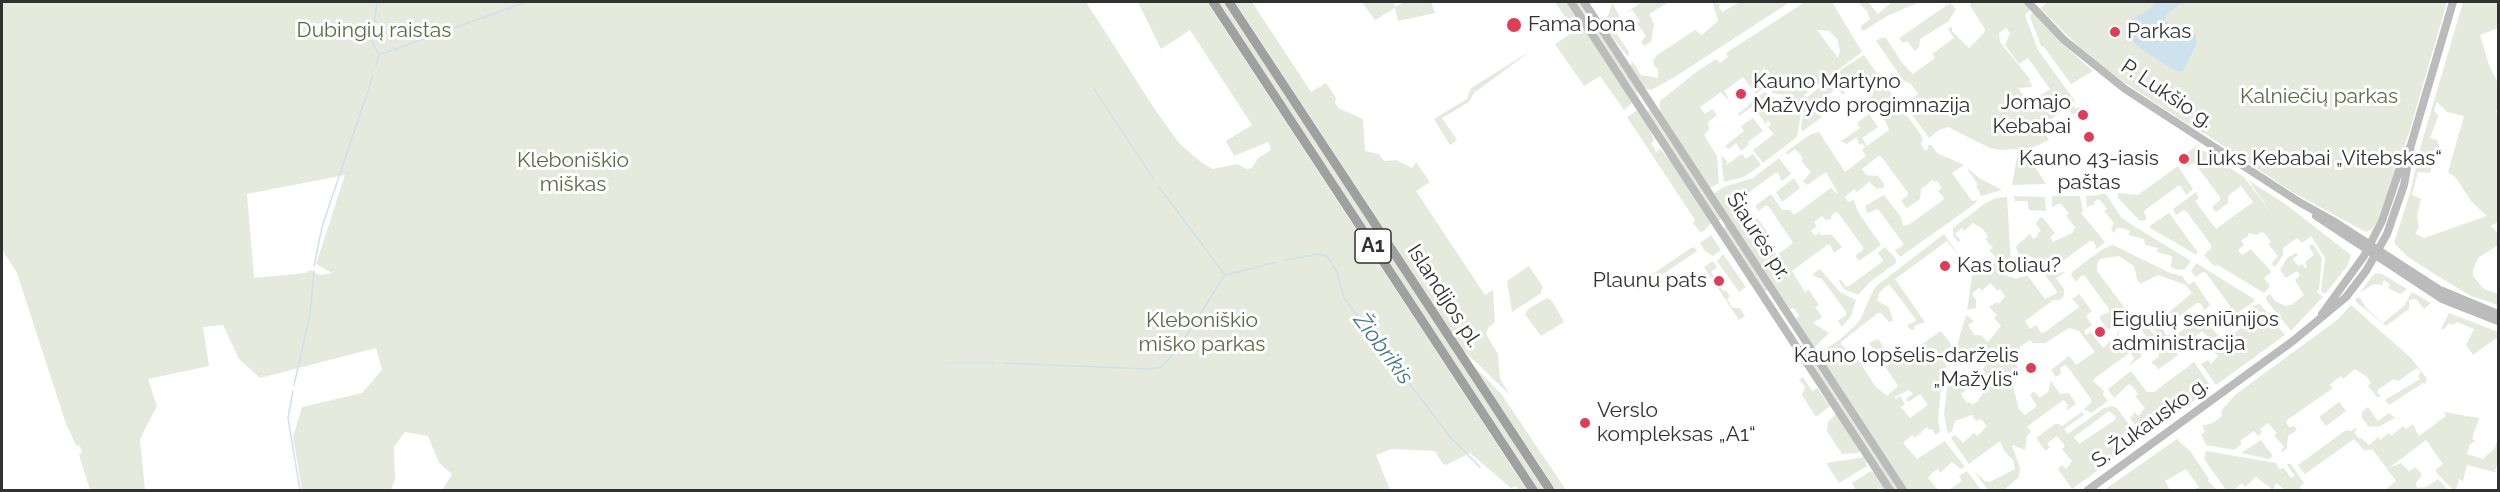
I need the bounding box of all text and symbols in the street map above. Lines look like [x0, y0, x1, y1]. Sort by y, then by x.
place label: Fama bona [1528, 12, 1636, 38]
marker: Fama bona [1505, 16, 1523, 34]
park label: Dubingių raistas [297, 18, 451, 44]
place label: Parkas [2127, 19, 2191, 45]
marker: Parkas [2108, 25, 2122, 39]
street label: P. Lukšio g. [2116, 54, 2218, 134]
place label: Kauno Martyno Mažvydo progimnazija [1753, 69, 1970, 119]
park label: Kalniečių parkas [2240, 84, 2398, 110]
marker: Kauno Martyno Mažvydo progimnazija [1734, 87, 1748, 101]
place label: Jomajo Kebabai [1992, 90, 2071, 140]
marker: Jomajo Kebabai [2076, 108, 2090, 122]
marker: Kauno 43-iasis paštas [2082, 130, 2096, 144]
place label: Kauno 43-iasis paštas [2019, 146, 2159, 196]
place label: Liuks Kebabai „Vitebskas“ [2196, 146, 2442, 172]
park label: Kleboniškio miškas [517, 148, 629, 198]
marker: Liuks Kebabai „Vitebskas“ [2177, 152, 2191, 166]
street label: Šiaurės pr. [1721, 188, 1795, 284]
road number: A1 [1355, 229, 1391, 263]
street label: Islandijos pl. [1401, 240, 1487, 352]
place label: Kas toliau? [1957, 253, 2061, 279]
marker: Kas toliau? [1938, 259, 1952, 273]
place label: Plaunu pats [1593, 268, 1707, 294]
marker: Plaunu pats [1712, 274, 1726, 288]
place label: Eigulių seniūnijos administracija [2112, 307, 2279, 357]
park label: Kleboniškio miško parkas [1139, 308, 1265, 358]
water label: Žiobrikis [1348, 308, 1418, 390]
marker: Eigulių seniūnijos administracija [2093, 325, 2107, 339]
place label: Kauno lopšelis-darželis „Mažylis“ [1794, 343, 2019, 393]
marker: Kauno lopšelis-darželis „Mažylis“ [2024, 361, 2038, 375]
street label: S. Žukausko g. [2087, 372, 2213, 474]
place label: Verslo kompleksas „A1“ [1597, 398, 1756, 448]
marker: Verslo kompleksas „A1“ [1578, 416, 1592, 430]

